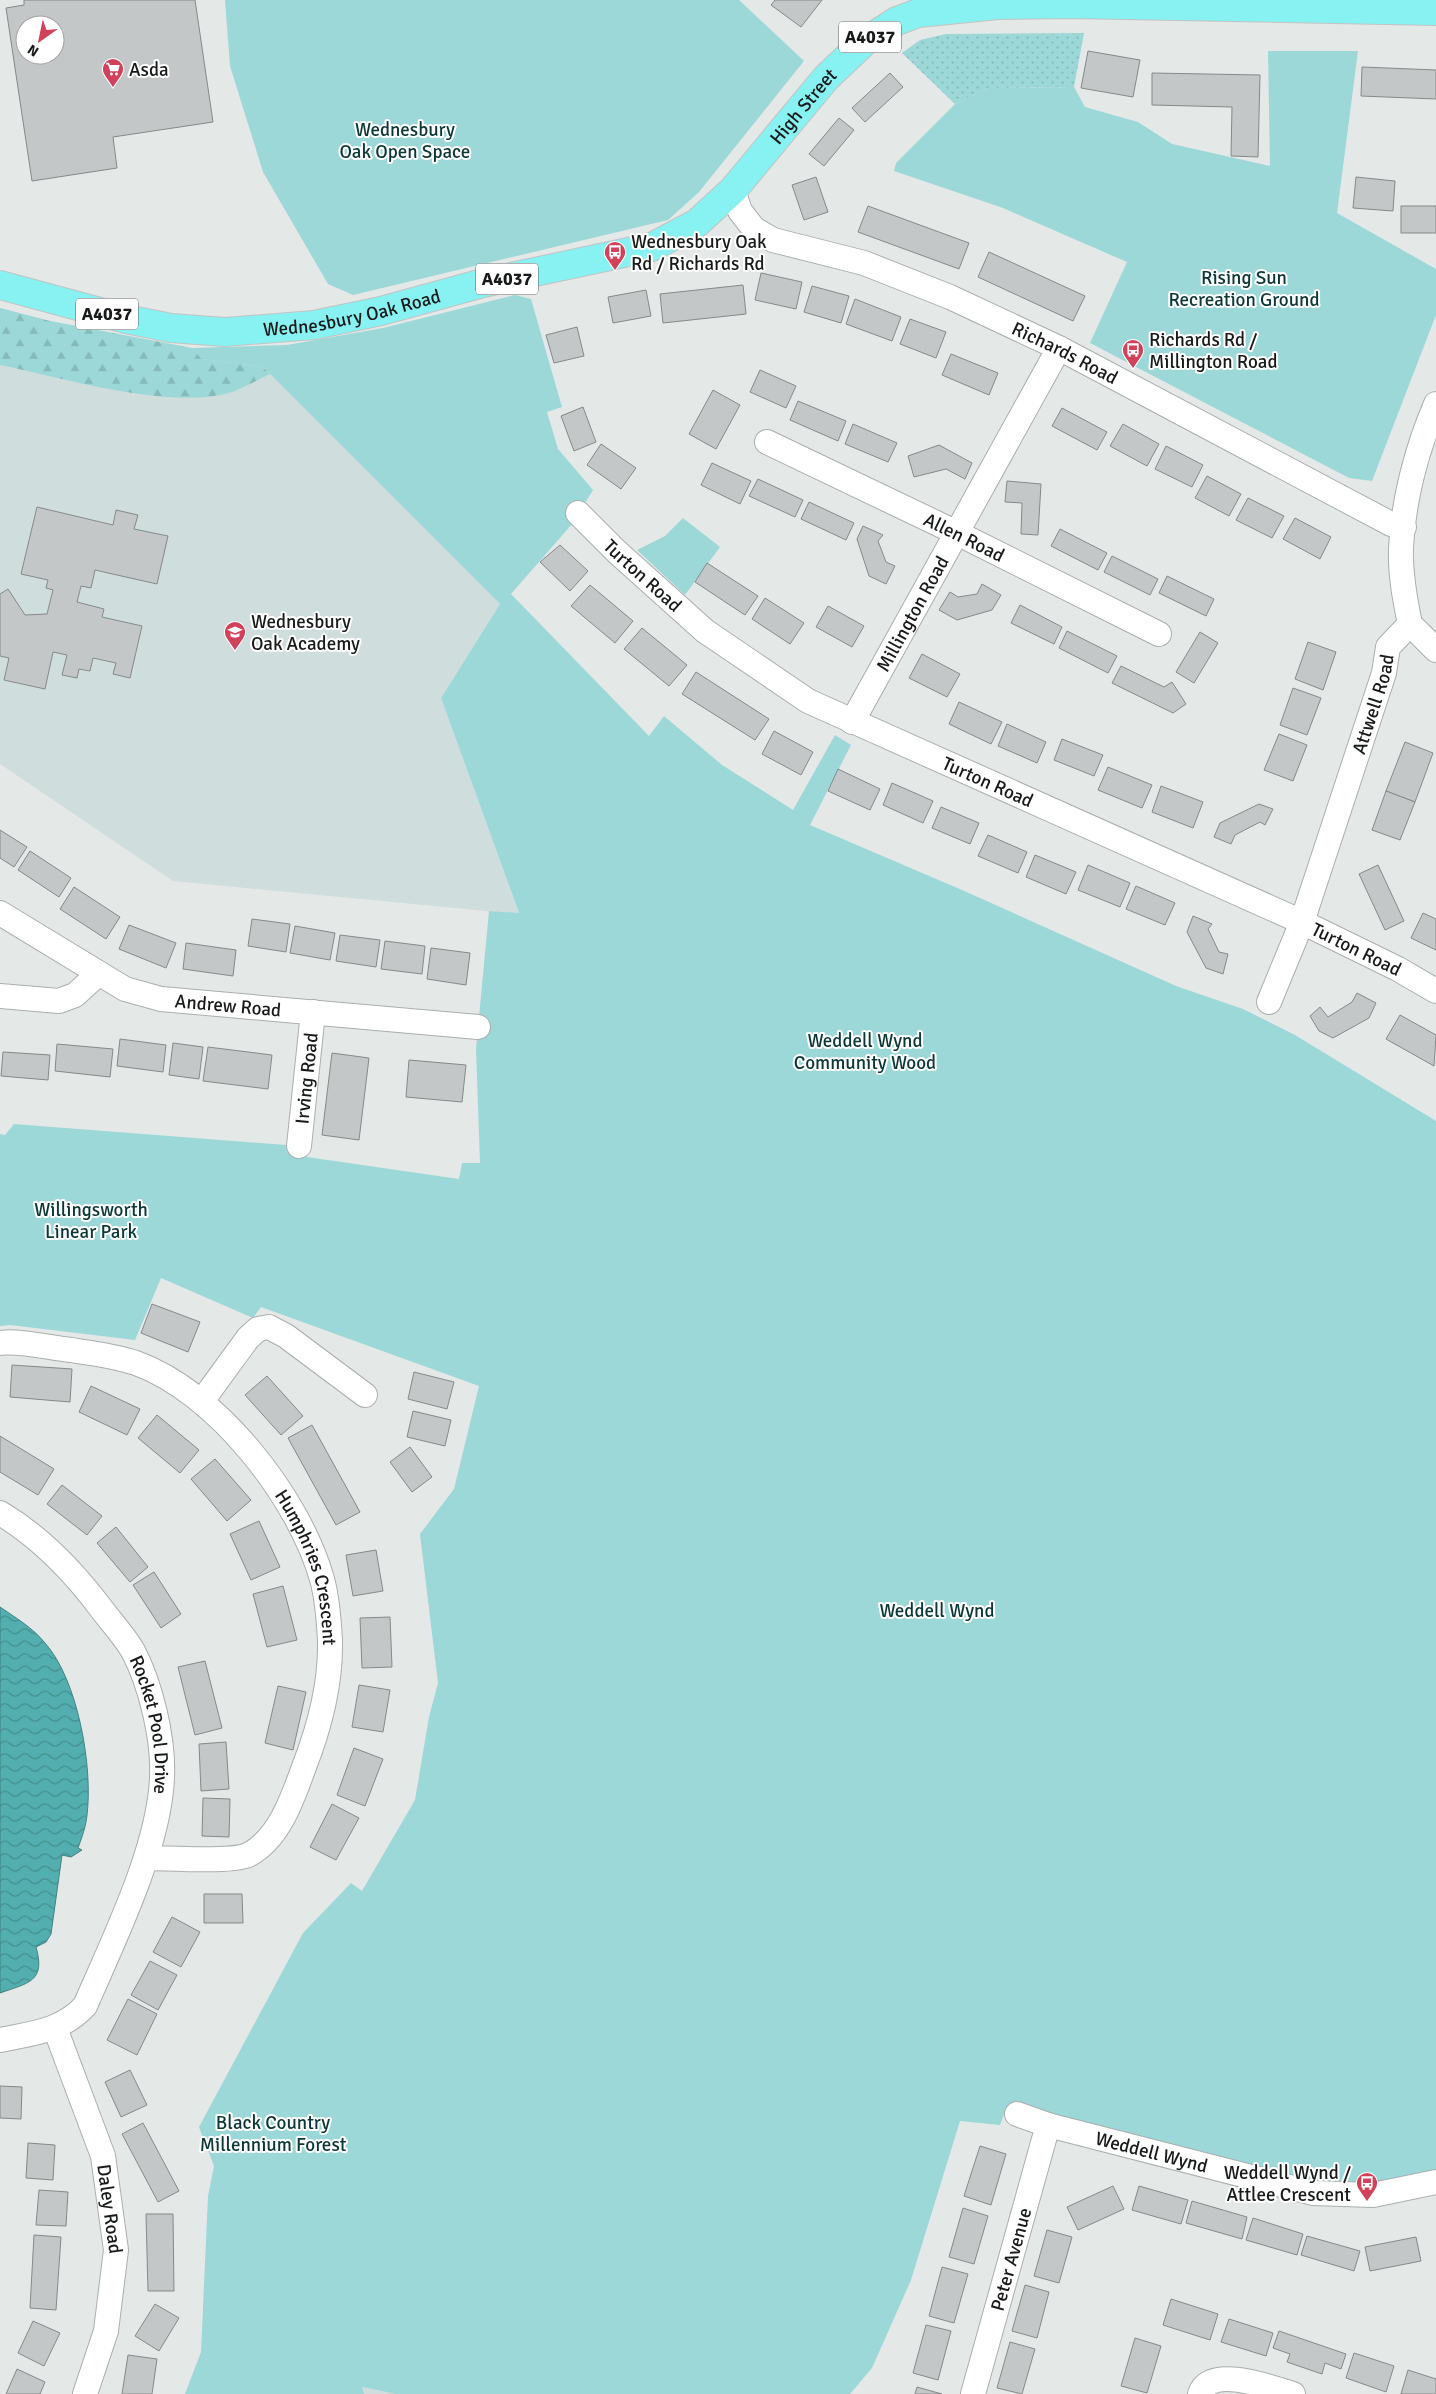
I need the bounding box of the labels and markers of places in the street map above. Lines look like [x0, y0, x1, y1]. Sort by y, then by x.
supermarket icon: Asda [101, 57, 125, 88]
place label: Asda [129, 58, 169, 82]
place label: Wednesbury Oak Rd / Richards Rd [631, 230, 767, 276]
bus stop icon: Wednesbury Oak Rd / Richards Rd [603, 240, 627, 271]
place label: Richards Rd / Millington Road [1149, 328, 1277, 374]
bus stop icon: Richards Rd / Millington Road [1121, 338, 1145, 369]
place label: Wednesbury Oak Academy [251, 610, 360, 656]
school or university icon: Wednesbury Oak Academy [223, 620, 247, 651]
place label: Weddell Wynd / Attlee Crescent [1224, 2161, 1351, 2207]
bus stop icon: Weddell Wynd / Attlee Crescent [1355, 2171, 1379, 2202]

